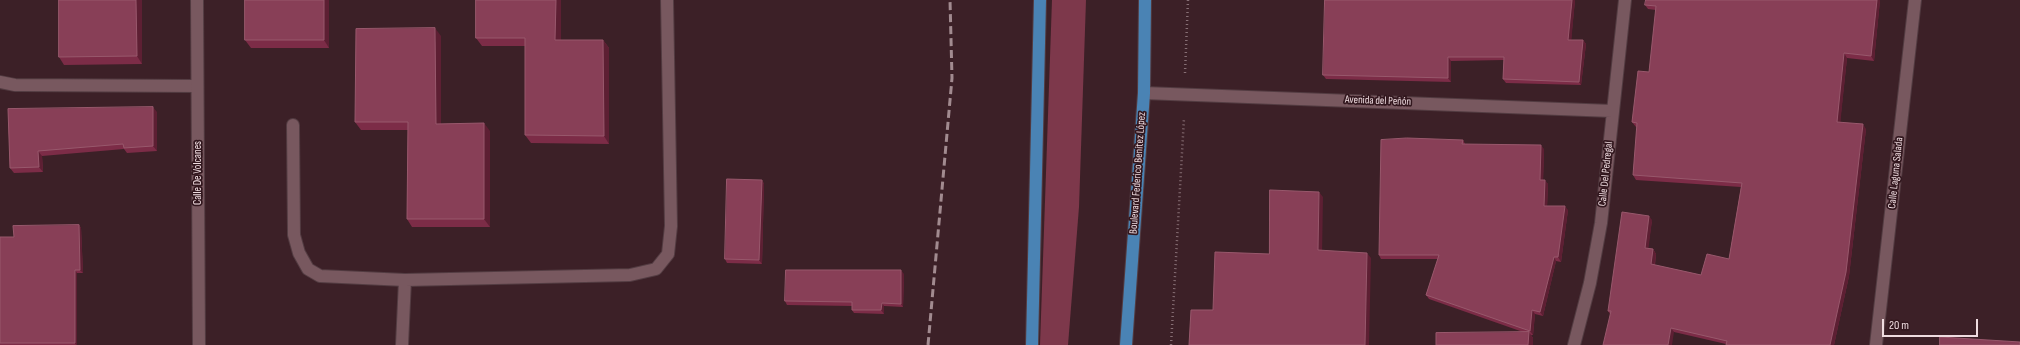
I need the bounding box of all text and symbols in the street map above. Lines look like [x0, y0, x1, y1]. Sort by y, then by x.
street label: Avenida del Peñón [1345, 93, 1411, 109]
street label: Boulevard Federico Benítez López [1127, 112, 1149, 234]
street label: Calle Laguna Salada [1886, 137, 1906, 209]
street label: Calle De Volcanes [191, 141, 205, 205]
street label: Calle Del Pedregal [1596, 141, 1616, 207]
scale bar [1884, 311, 1980, 337]
text: 20 m [1889, 318, 1909, 333]

